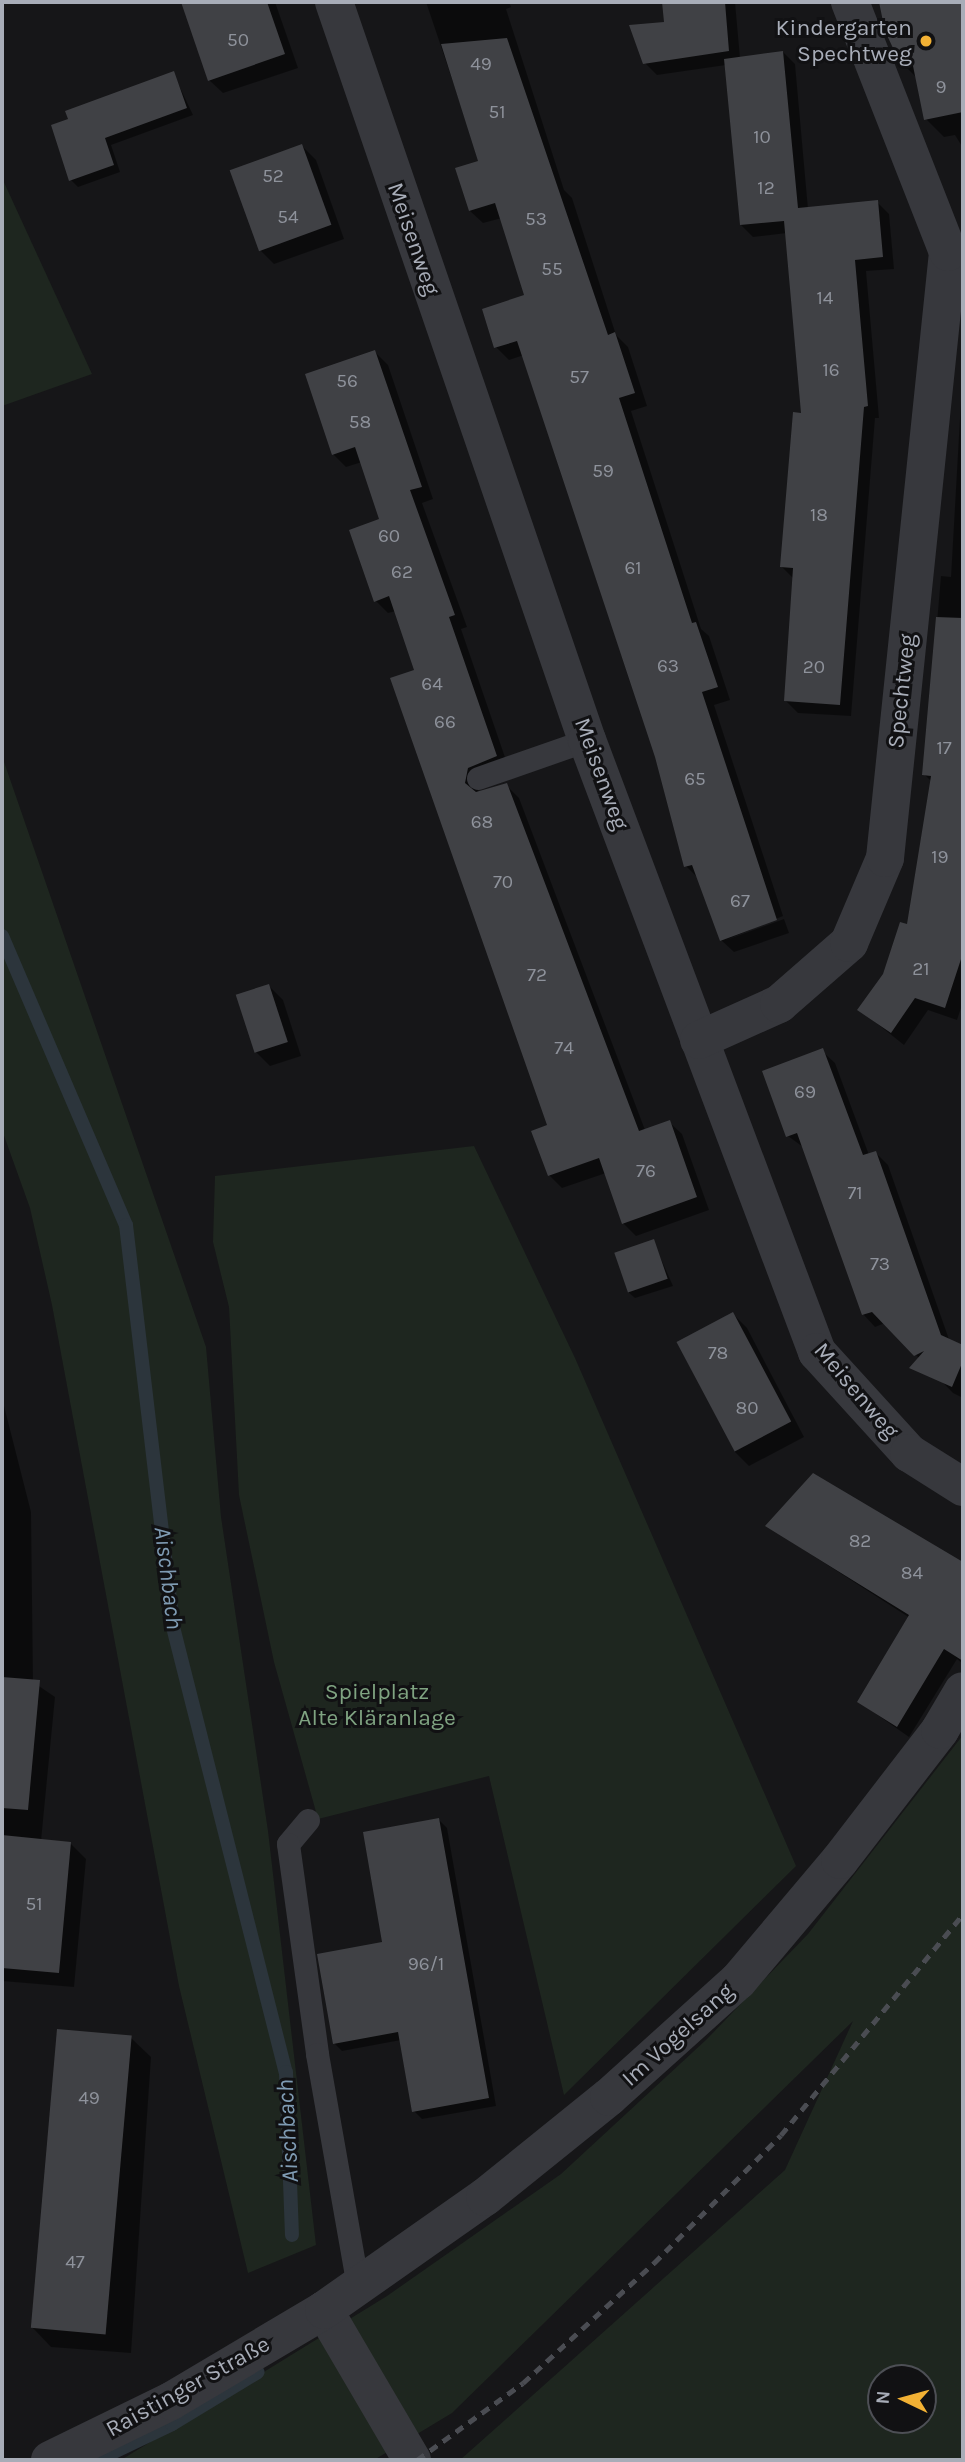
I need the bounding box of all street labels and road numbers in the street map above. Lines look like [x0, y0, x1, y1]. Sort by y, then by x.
street label: Meisenweg [381, 179, 445, 299]
street label: Spechtweg [882, 632, 922, 750]
street label: Meisenweg [568, 714, 634, 834]
street label: Meisenweg [808, 1337, 904, 1445]
street label: Im Vogelsang [616, 1978, 740, 2092]
street label: Raistinger Straße [101, 2331, 275, 2443]

